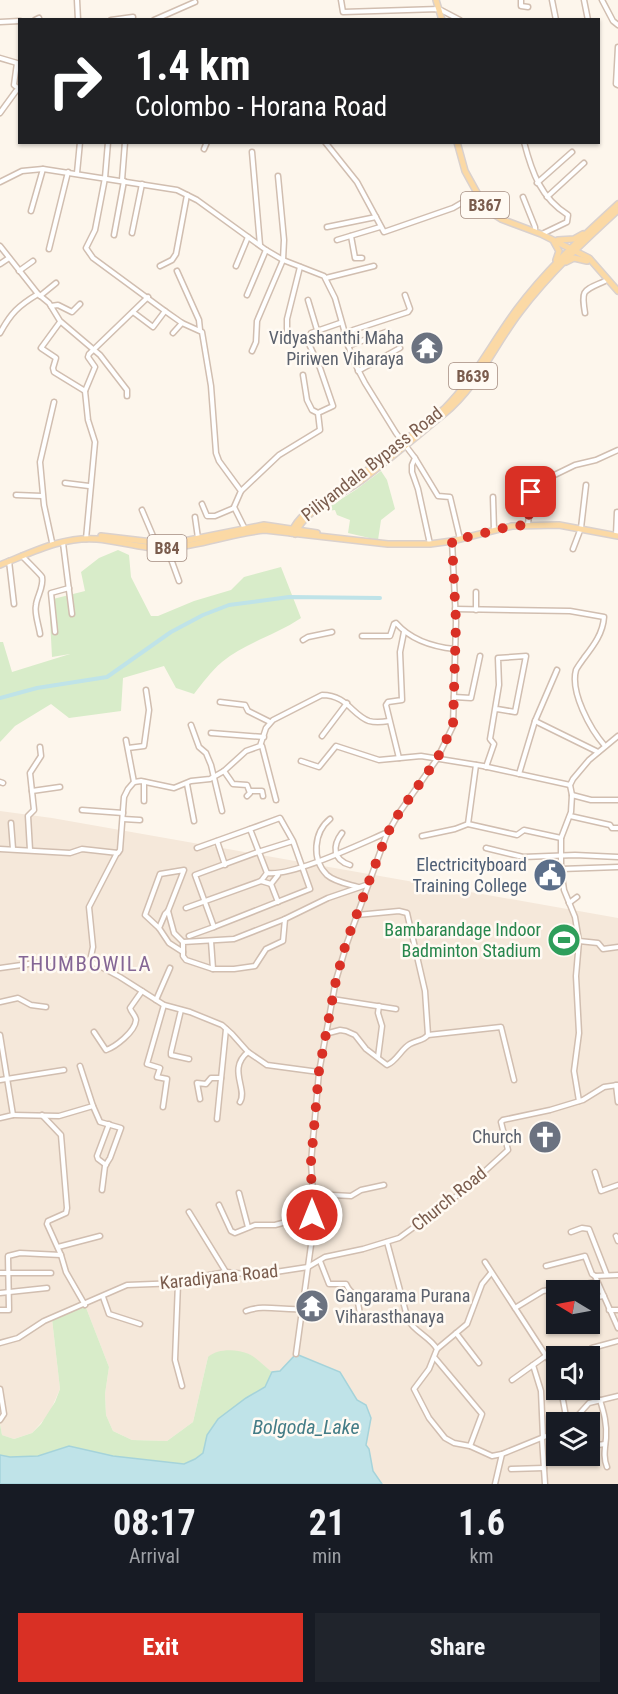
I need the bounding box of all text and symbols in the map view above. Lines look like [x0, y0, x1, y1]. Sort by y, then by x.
text: 1.4 km [135, 41, 251, 90]
icon: right [36, 42, 114, 120]
text: Colombo - Horana Road [135, 91, 387, 123]
road number: B367 [461, 192, 509, 218]
place label: Vidyashanthi Maha Piriwen Viharaya [269, 327, 404, 369]
temple icon: Vidyashanthi Maha Piriwen Viharaya [409, 330, 445, 366]
road number: B639 [449, 363, 497, 389]
street label: Piliyandala Bypass Road [297, 402, 446, 525]
pin [505, 466, 556, 517]
icon: arrive [514, 475, 547, 508]
road number: B84 [148, 535, 186, 561]
place label: Electricityboard Training College [413, 854, 527, 896]
public building icon: Electricityboard Training College [532, 857, 568, 893]
place label: Bambarandage Indoor Badminton Stadium [384, 919, 542, 961]
sports icon: Bambarandage Indoor Badminton Stadium [546, 922, 582, 958]
district label: THUMBOWILA [18, 952, 152, 976]
church icon: Church [527, 1119, 563, 1155]
place label: Church [472, 1126, 522, 1147]
street label: Church Road [407, 1162, 490, 1235]
position arrow [280, 1183, 344, 1247]
street label: Karadiyana Road [159, 1260, 279, 1293]
north arrow [546, 1280, 600, 1334]
map controls [546, 1280, 600, 1466]
place label: Gangarama Purana Viharasthanaya [335, 1285, 470, 1327]
temple icon: Gangarama Purana Viharasthanaya [294, 1288, 330, 1324]
button: sound [546, 1346, 600, 1400]
button: layers [546, 1412, 600, 1466]
water label: Bolgoda_Lake [252, 1415, 360, 1439]
text: 08:17 [113, 1502, 196, 1544]
text: 21 [309, 1502, 345, 1544]
text: 1.6 [458, 1502, 505, 1544]
text: Arrival [129, 1544, 180, 1568]
text: min [312, 1544, 342, 1568]
text: km [470, 1544, 494, 1568]
button: Exit [18, 1613, 303, 1682]
button: Share [315, 1613, 600, 1682]

